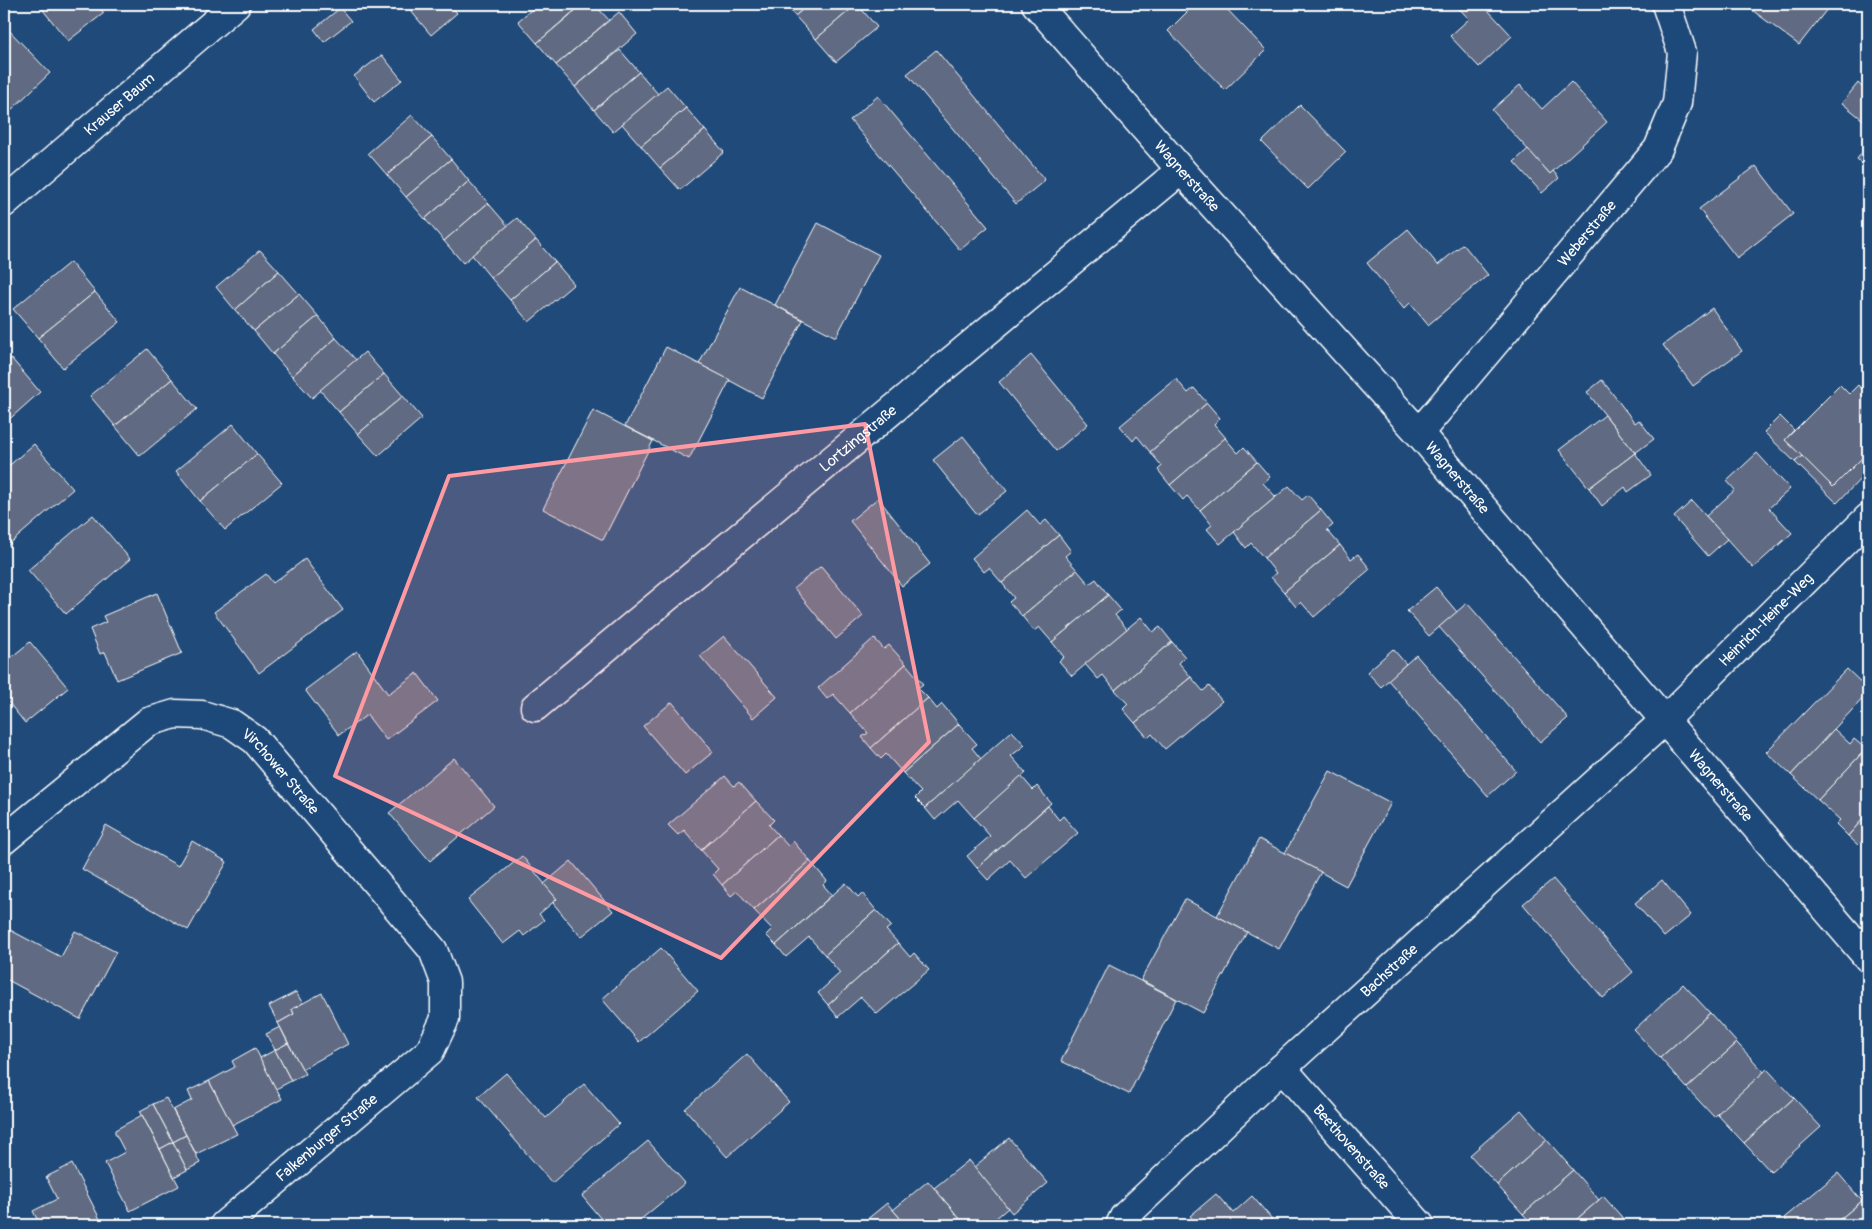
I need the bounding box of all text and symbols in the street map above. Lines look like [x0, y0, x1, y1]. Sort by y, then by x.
street label: Krauser Baum [80, 69, 159, 140]
street label: Wagnerstraße [1150, 137, 1224, 216]
street label: Weberstraße [1554, 196, 1621, 270]
street label: Lortzingstraße [815, 400, 901, 476]
street label: Wagnerstraße [1421, 438, 1494, 518]
street label: Heinrich-Heine-Weg [1715, 569, 1817, 671]
street label: Virchower Straße [238, 724, 324, 819]
street label: Wagnerstraße [1684, 745, 1757, 826]
street label: Bachstraße [1357, 939, 1422, 1001]
street label: Falkenburger Straße [272, 1090, 382, 1186]
street label: Beethovenstraße [1309, 1100, 1394, 1194]

